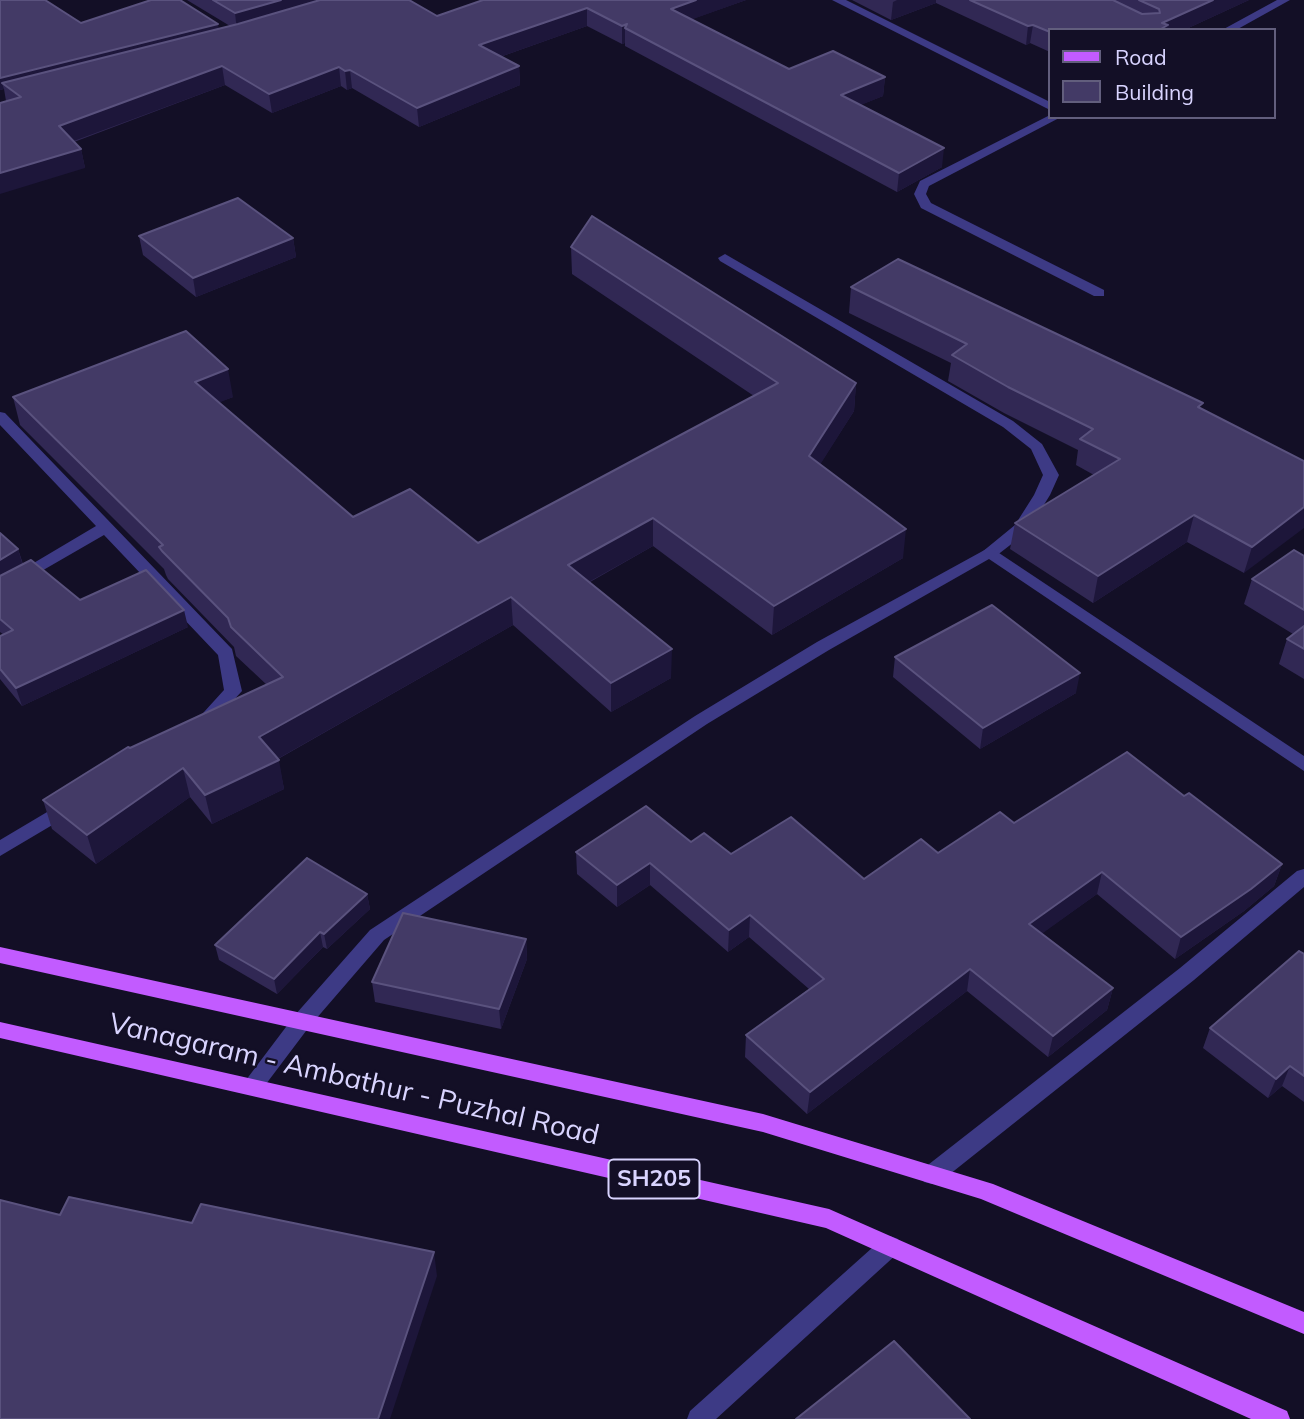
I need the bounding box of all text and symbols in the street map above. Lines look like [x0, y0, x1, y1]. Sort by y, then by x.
legend [1048, 28, 1276, 119]
text: Road [1115, 44, 1166, 70]
text: Building [1115, 79, 1194, 105]
street label: Vanagaram - Ambathur - Puzhal Road [106, 1007, 602, 1153]
road number: SH205 [608, 1160, 700, 1198]

